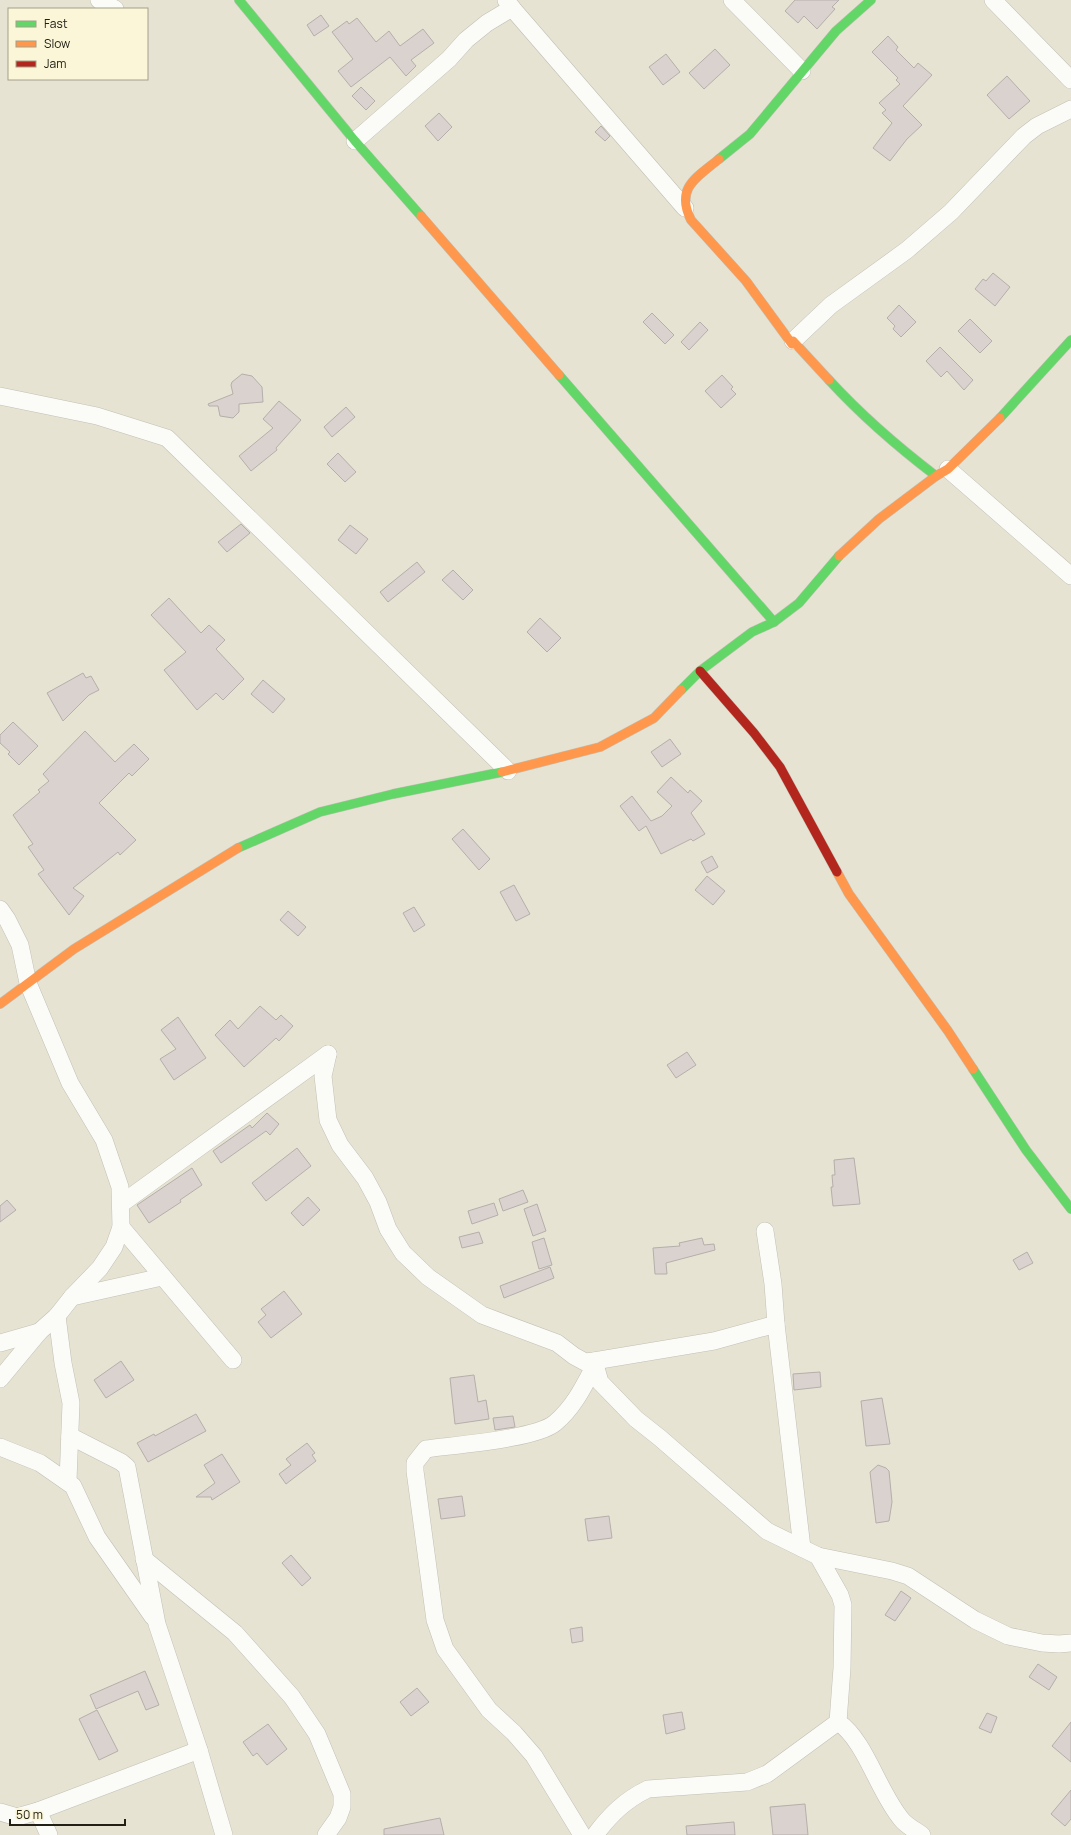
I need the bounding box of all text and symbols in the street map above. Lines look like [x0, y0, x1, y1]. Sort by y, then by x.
legend [8, 8, 148, 80]
text: Fast [44, 15, 68, 32]
text: Slow [44, 35, 70, 52]
text: Jam [44, 55, 66, 72]
scale bar [10, 1801, 125, 1827]
text: 50 m [16, 1806, 43, 1823]

